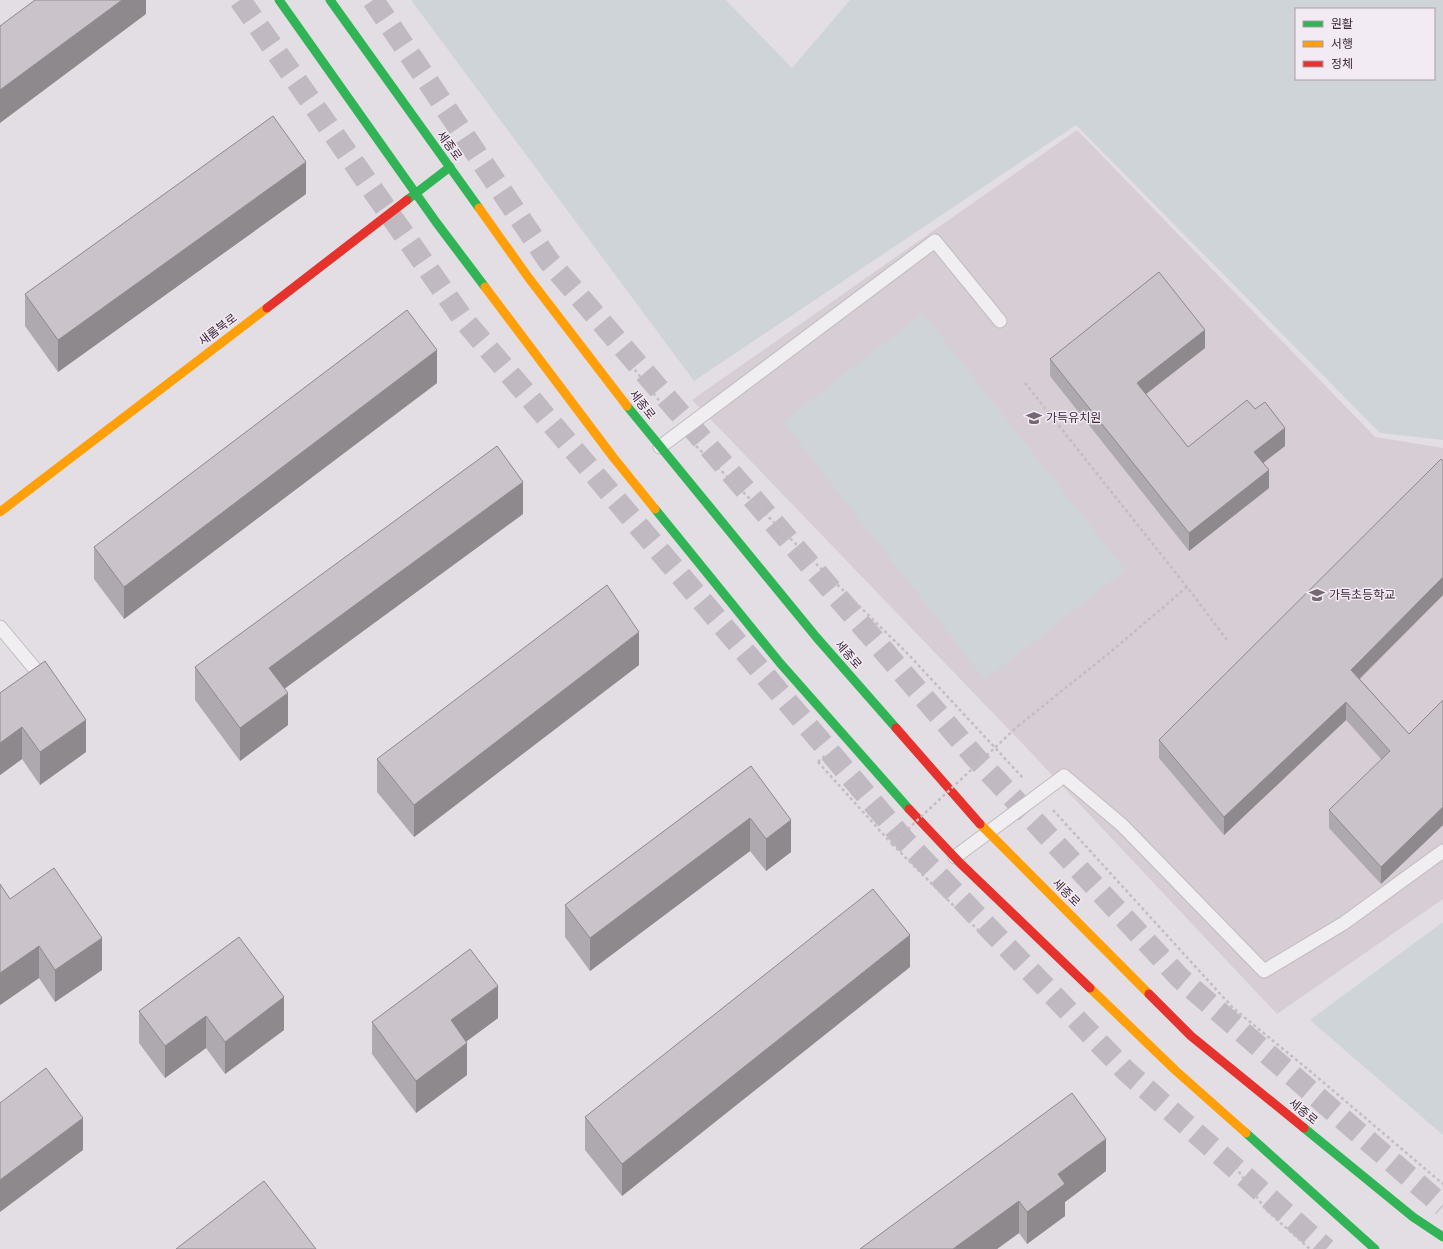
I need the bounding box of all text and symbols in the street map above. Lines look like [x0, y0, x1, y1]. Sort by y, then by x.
legend [1295, 8, 1435, 80]
text: 원활 [1331, 17, 1353, 32]
text: 서행 [1331, 37, 1353, 52]
text: 정체 [1331, 57, 1353, 72]
street label: 세종로 [433, 128, 465, 164]
street label: 새롬북로 [196, 311, 240, 349]
street label: 세종로 [626, 387, 658, 423]
school or university icon: 가득유치원 [1025, 409, 1043, 427]
place label: 가득유치원 [1046, 411, 1101, 426]
school or university icon: 가득초등학교 [1308, 586, 1326, 604]
place label: 가득초등학교 [1329, 588, 1395, 603]
street label: 세종로 [831, 638, 865, 672]
street label: 세종로 [1049, 876, 1083, 910]
street label: 세종로 [1285, 1096, 1321, 1128]

